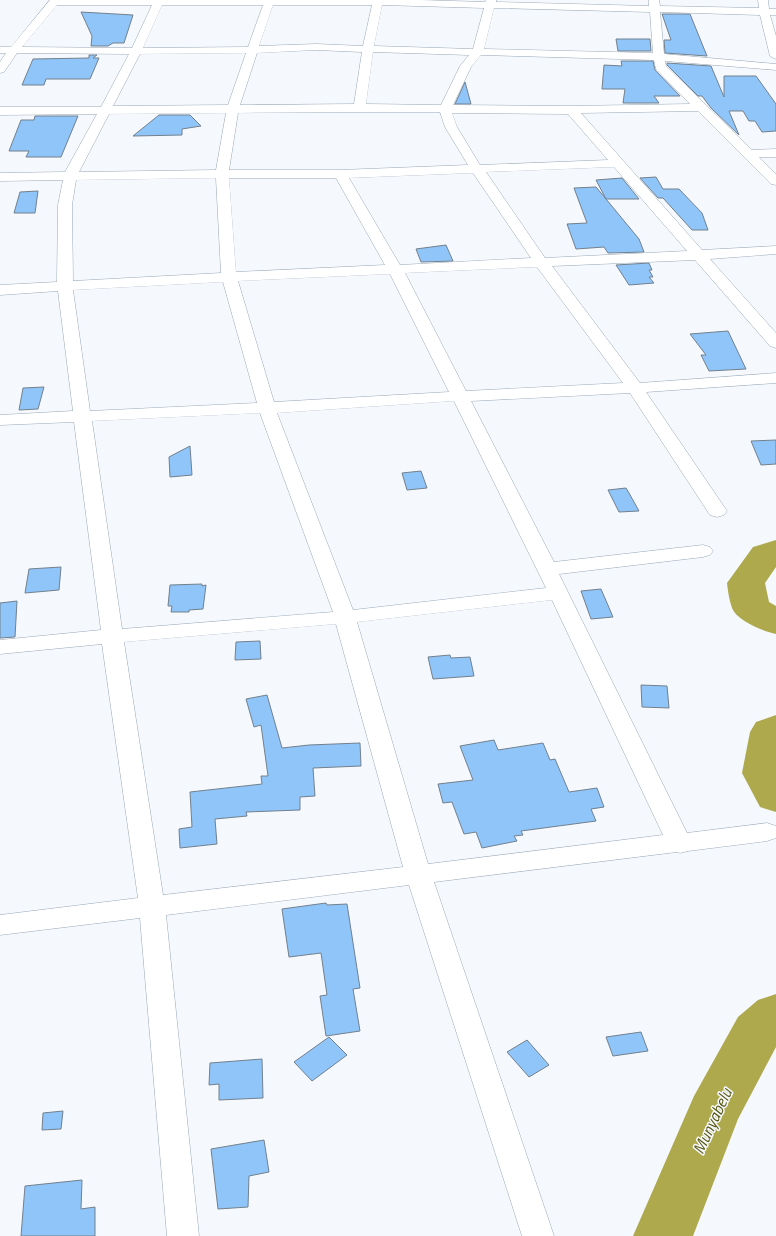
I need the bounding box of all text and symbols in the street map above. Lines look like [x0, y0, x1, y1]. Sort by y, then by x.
water label: Munyabelu [686, 1083, 738, 1158]

